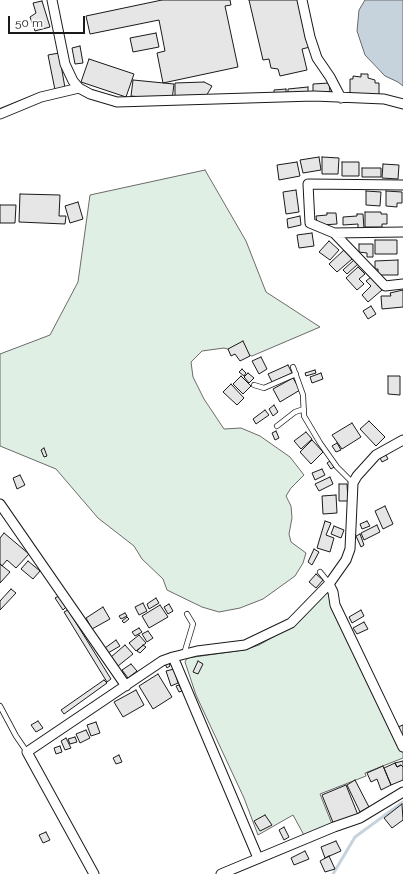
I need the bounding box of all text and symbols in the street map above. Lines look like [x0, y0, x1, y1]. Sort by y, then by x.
scale bar [10, 8, 87, 34]
text: 50 m [15, 16, 43, 30]

